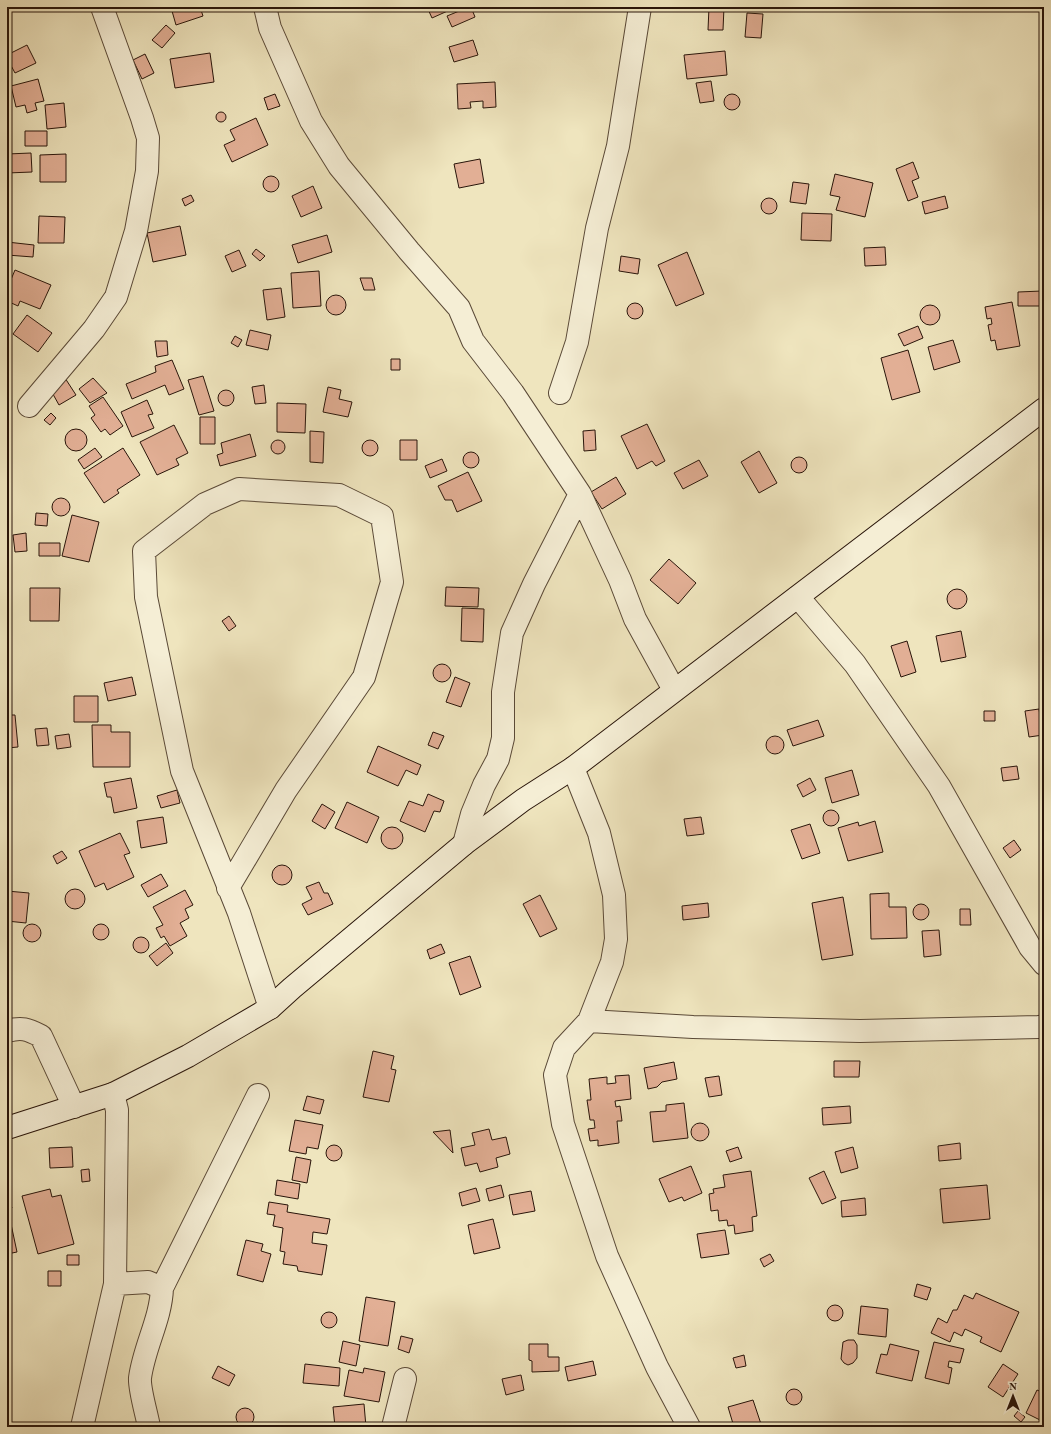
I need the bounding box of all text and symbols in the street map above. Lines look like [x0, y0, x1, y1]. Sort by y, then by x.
north arrow [993, 1376, 1033, 1416]
text: N [1009, 1382, 1018, 1393]

